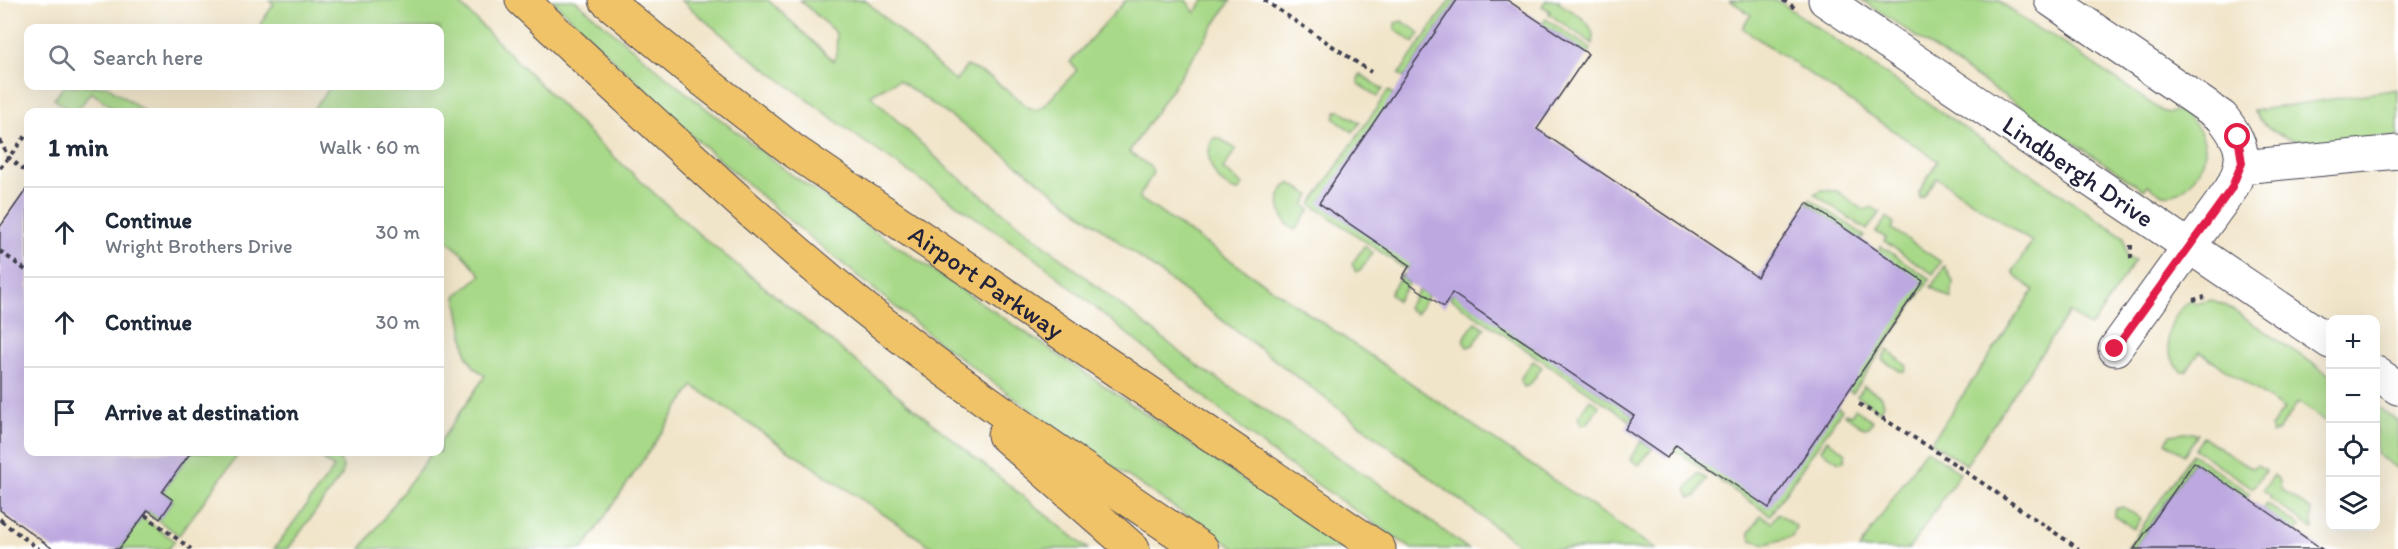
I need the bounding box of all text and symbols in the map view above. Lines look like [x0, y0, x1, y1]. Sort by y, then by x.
search box [24, 24, 444, 90]
icon: search [45, 41, 78, 74]
text: Search here [93, 44, 203, 71]
street label: Lindbergh Drive [1996, 109, 2160, 234]
route start [2224, 123, 2250, 149]
text: 1 min [48, 131, 108, 163]
text: Walk · 60 m [319, 135, 420, 159]
text: Continue [105, 207, 192, 234]
icon: ahead [48, 216, 81, 249]
street label: Airport Parkway [903, 218, 1070, 346]
text: 30 m [375, 220, 420, 244]
text: Wright Brothers Drive [105, 234, 293, 258]
icon: ahead [48, 306, 81, 339]
text: Continue [105, 309, 192, 336]
text: 30 m [375, 310, 420, 334]
map controls [2326, 315, 2380, 531]
button: + [2326, 315, 2380, 369]
route end [2101, 335, 2127, 361]
button: − [2326, 369, 2380, 423]
icon: arrive [48, 396, 81, 429]
text: Arrive at destination [105, 399, 299, 426]
button: locate [2326, 423, 2380, 477]
button: layers [2326, 477, 2380, 531]

